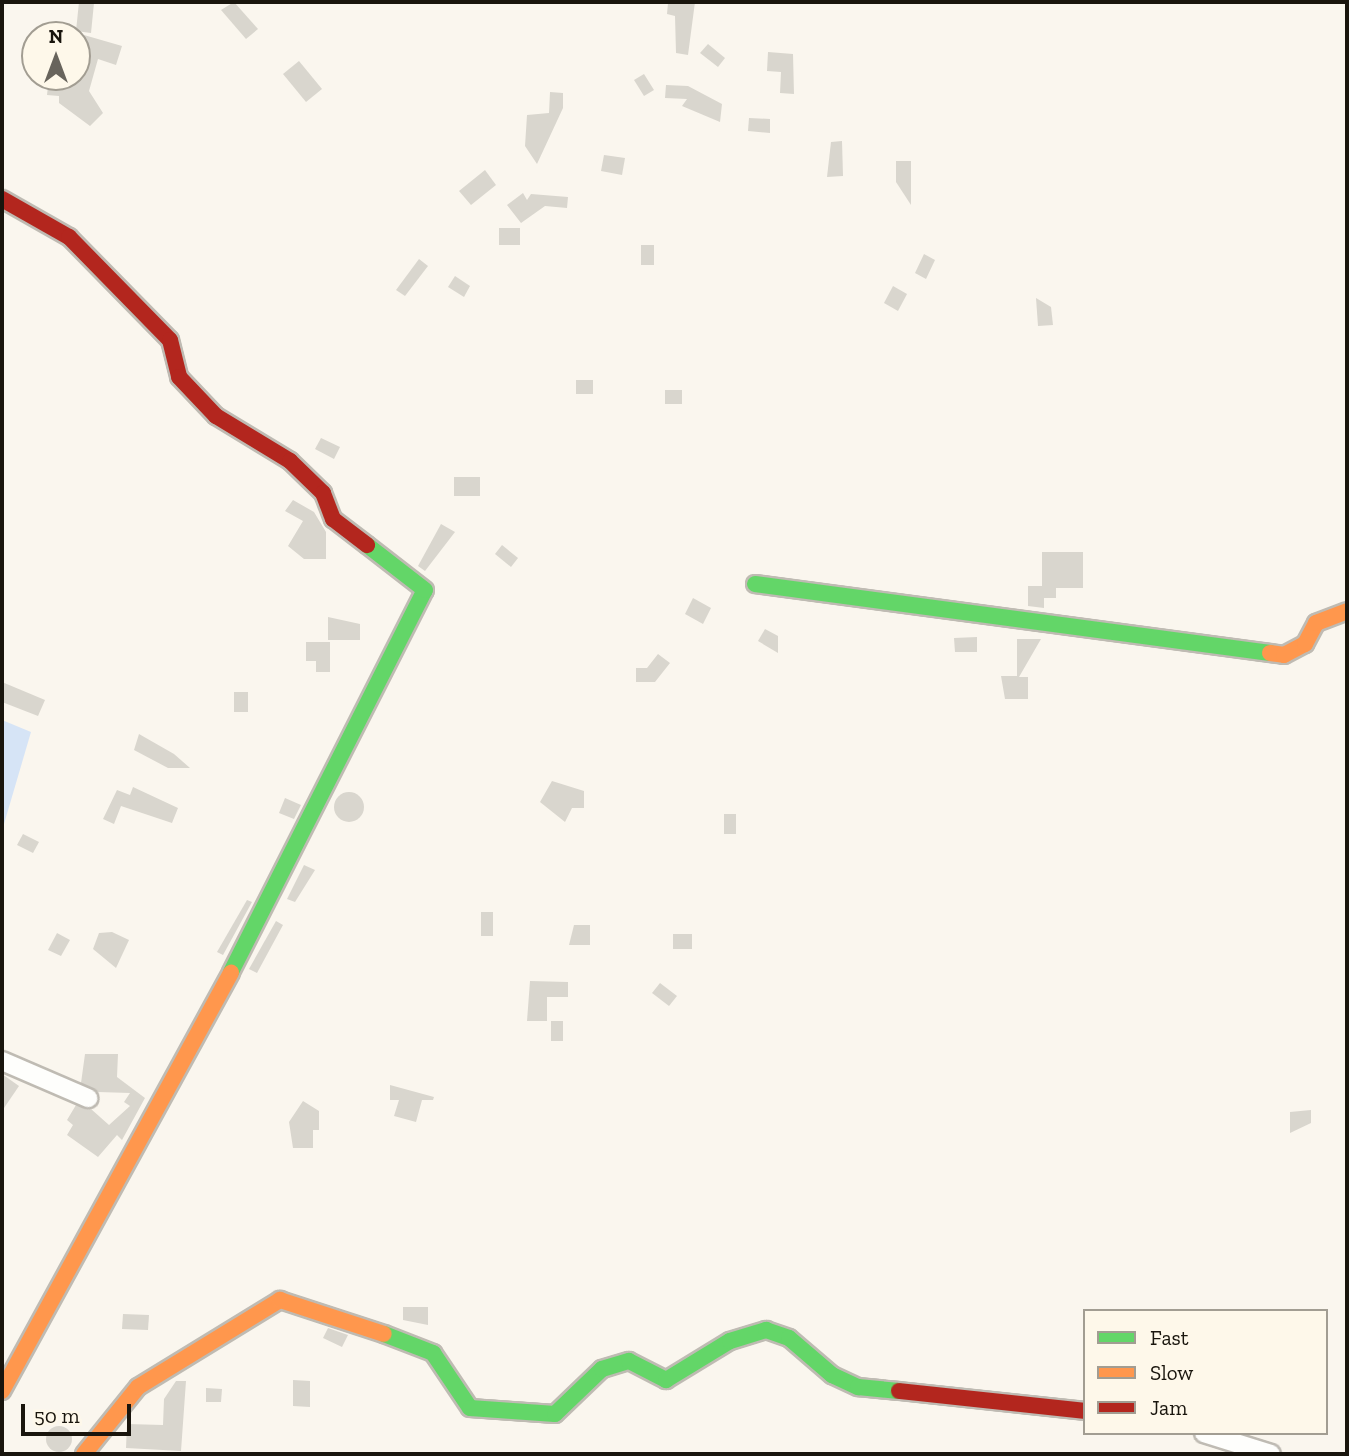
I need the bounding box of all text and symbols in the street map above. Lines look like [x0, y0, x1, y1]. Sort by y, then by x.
north arrow [21, 21, 91, 91]
text: N [49, 25, 63, 48]
legend [1083, 1309, 1328, 1435]
text: Fast [1150, 1325, 1189, 1350]
text: Slow [1150, 1360, 1193, 1385]
scale bar [24, 1390, 135, 1434]
text: Jam [1150, 1395, 1187, 1420]
text: 50 m [34, 1403, 80, 1428]

